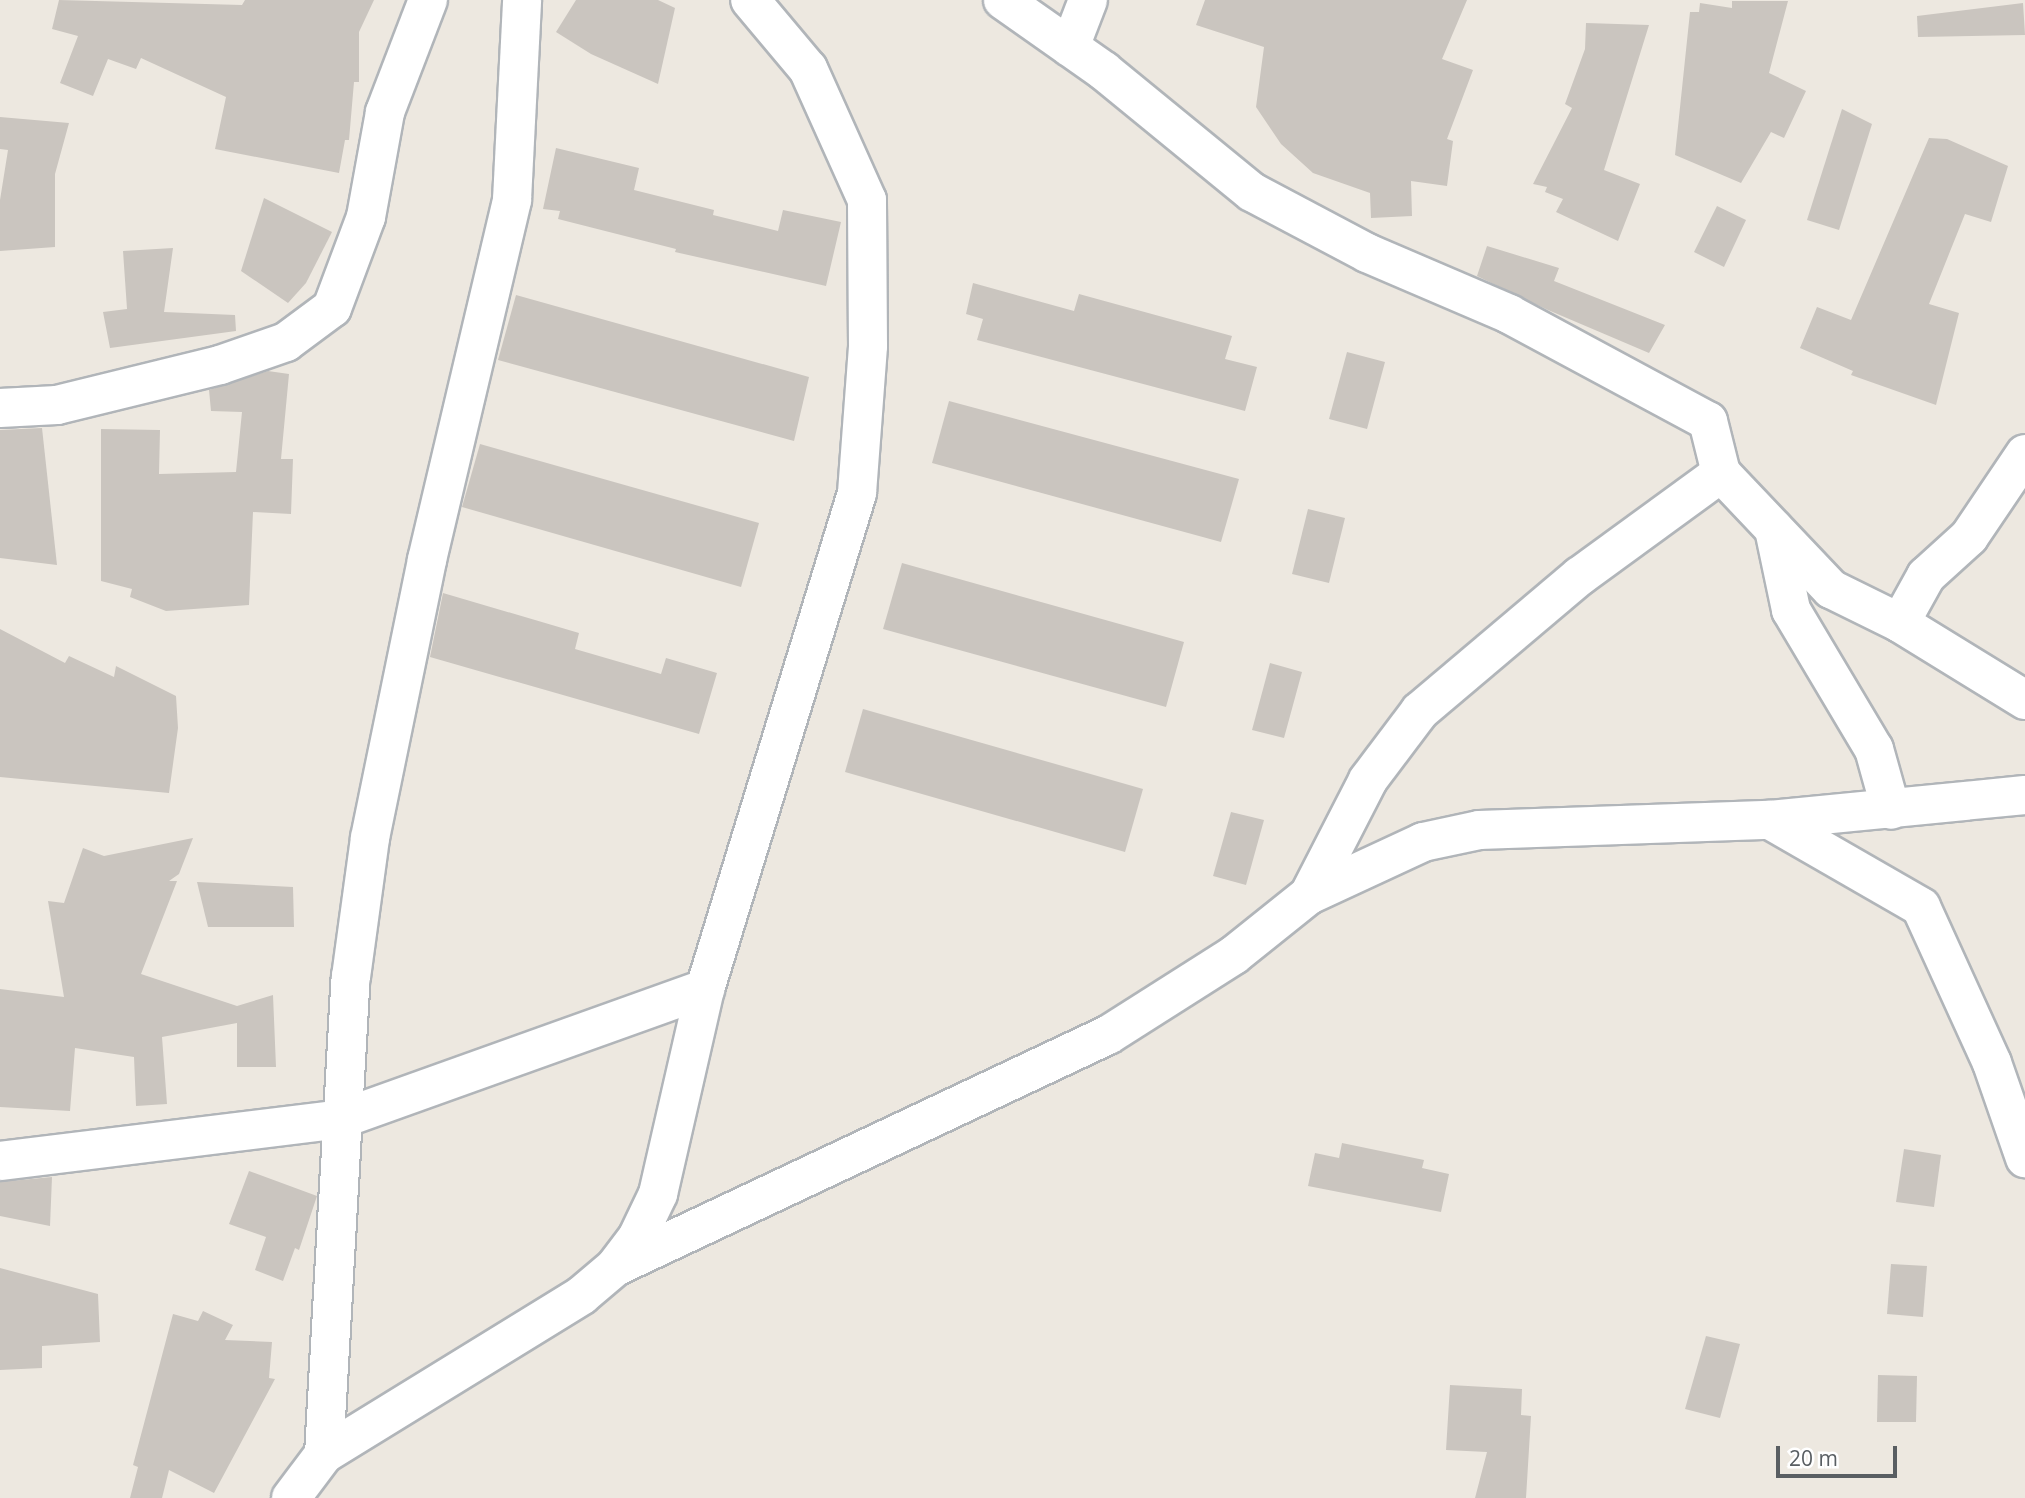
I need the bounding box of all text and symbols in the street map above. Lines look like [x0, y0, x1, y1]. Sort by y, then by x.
scale bar [1780, 1432, 1901, 1476]
text: 20 m [1789, 1444, 1838, 1472]

